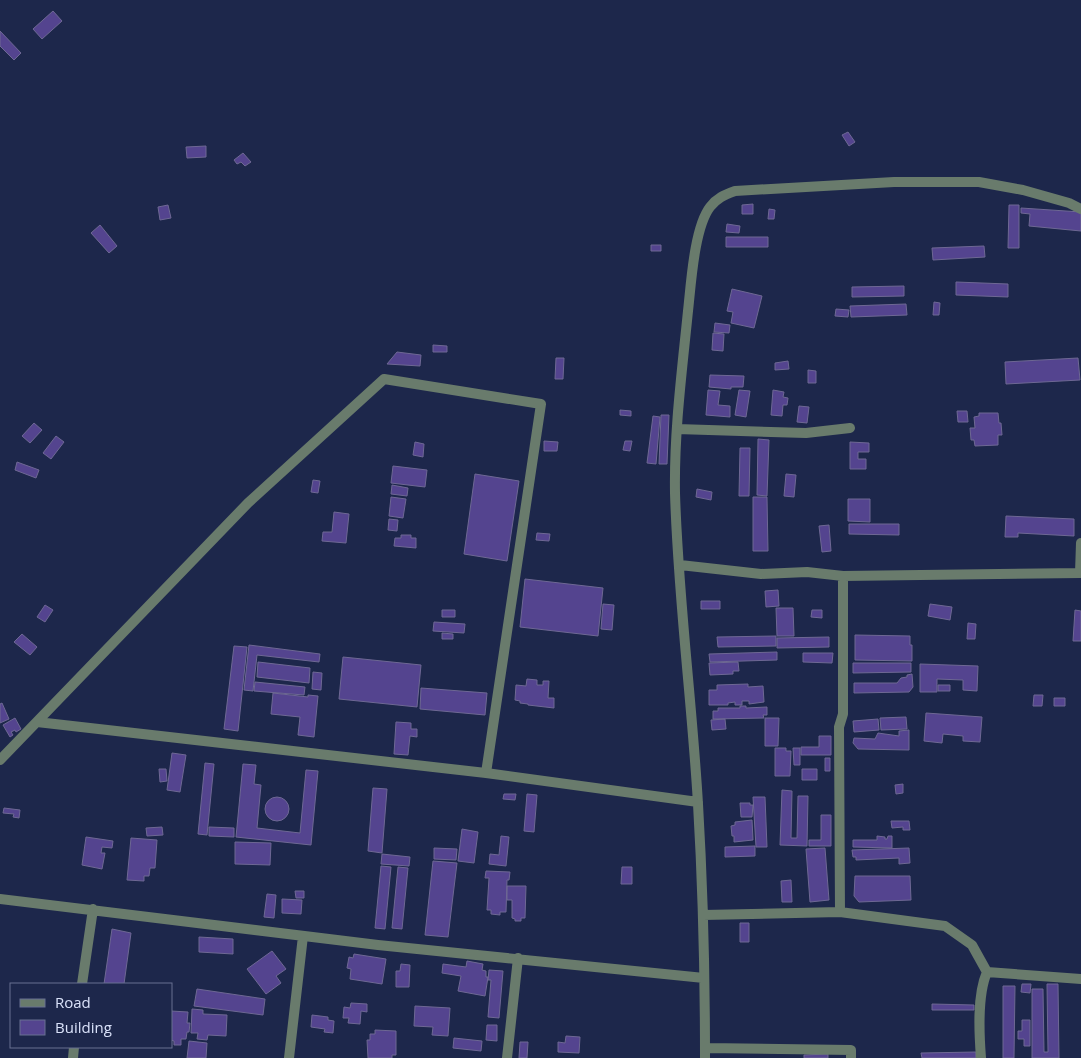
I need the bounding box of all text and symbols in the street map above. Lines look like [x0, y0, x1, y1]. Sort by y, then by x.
legend [10, 983, 172, 1048]
text: Road [55, 992, 91, 1012]
text: Building [55, 1017, 112, 1037]

